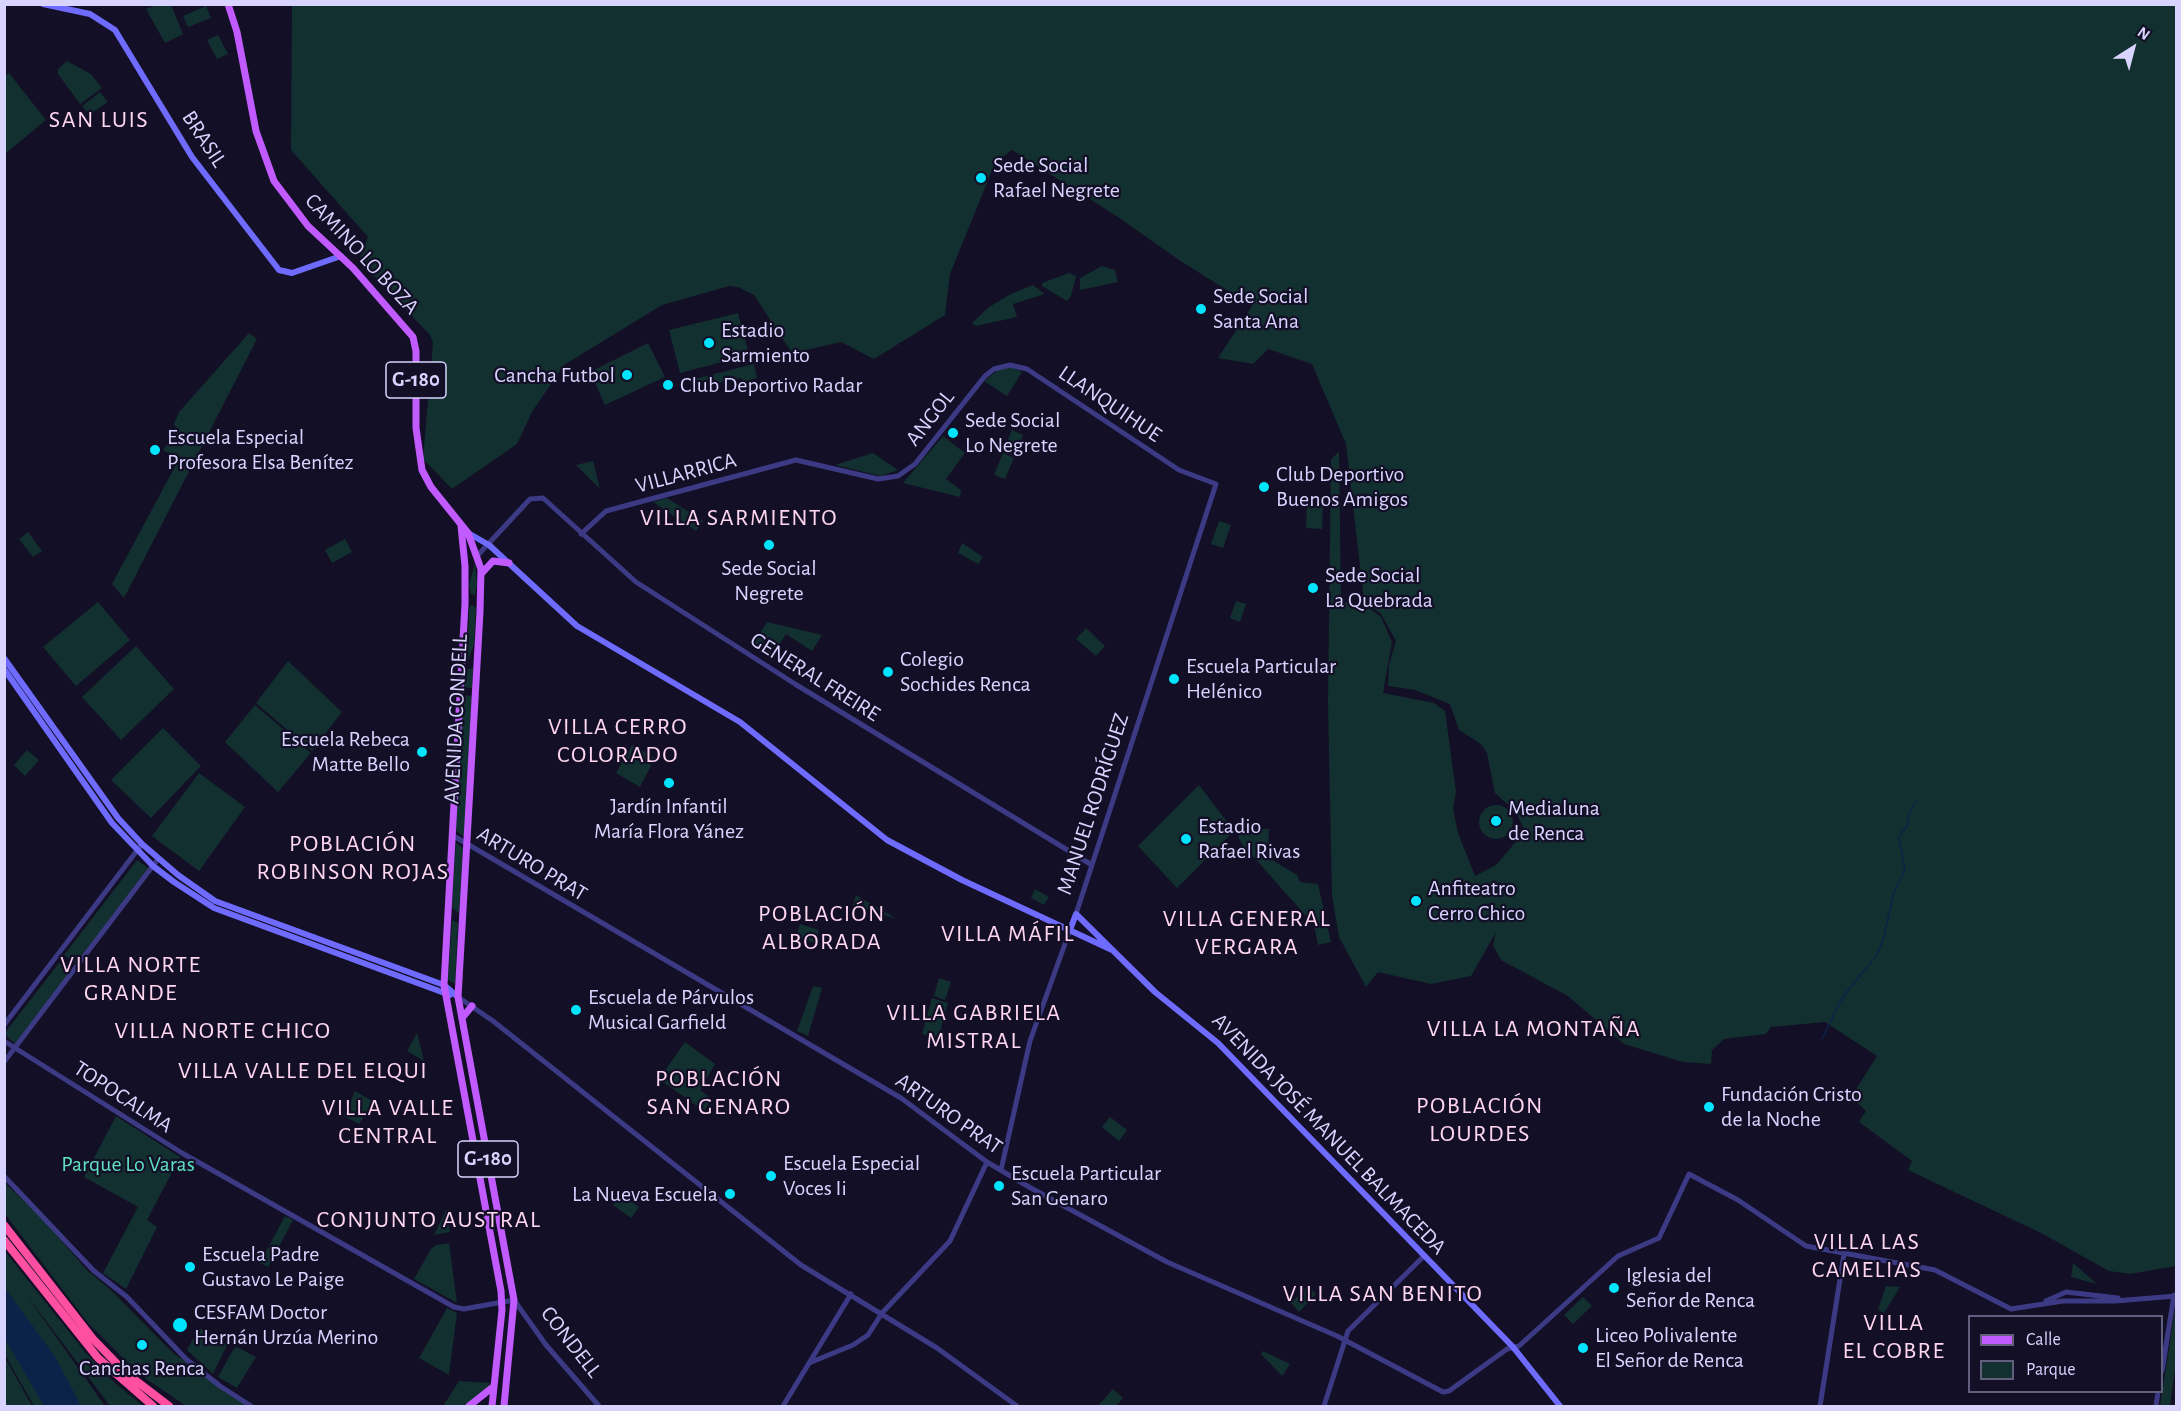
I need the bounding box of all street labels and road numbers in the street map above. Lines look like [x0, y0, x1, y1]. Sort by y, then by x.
street label: BRASIL [176, 106, 232, 172]
street label: CAMINO LO BOZA [299, 188, 425, 320]
street label: LLANQUIHUE [1053, 360, 1167, 448]
road number: G-180 [386, 362, 446, 398]
street label: ANGOL [900, 385, 960, 451]
street label: VILLARRICA [633, 447, 739, 499]
street label: GENERAL FREIRE [745, 627, 885, 727]
street label: AVENIDA CONDELL [438, 633, 474, 805]
street label: MANUEL RODRÍGUEZ [1051, 710, 1135, 898]
street label: ARTURO PRAT [472, 821, 592, 907]
street label: AVENIDA JOSÉ MANUEL BALMACEDA [1206, 1008, 1452, 1260]
street label: TOPOCALMA [69, 1055, 177, 1139]
street label: ARTURO PRAT [891, 1068, 1007, 1160]
road number: G-180 [458, 1141, 518, 1177]
street label: CONDELL [535, 1301, 607, 1383]

